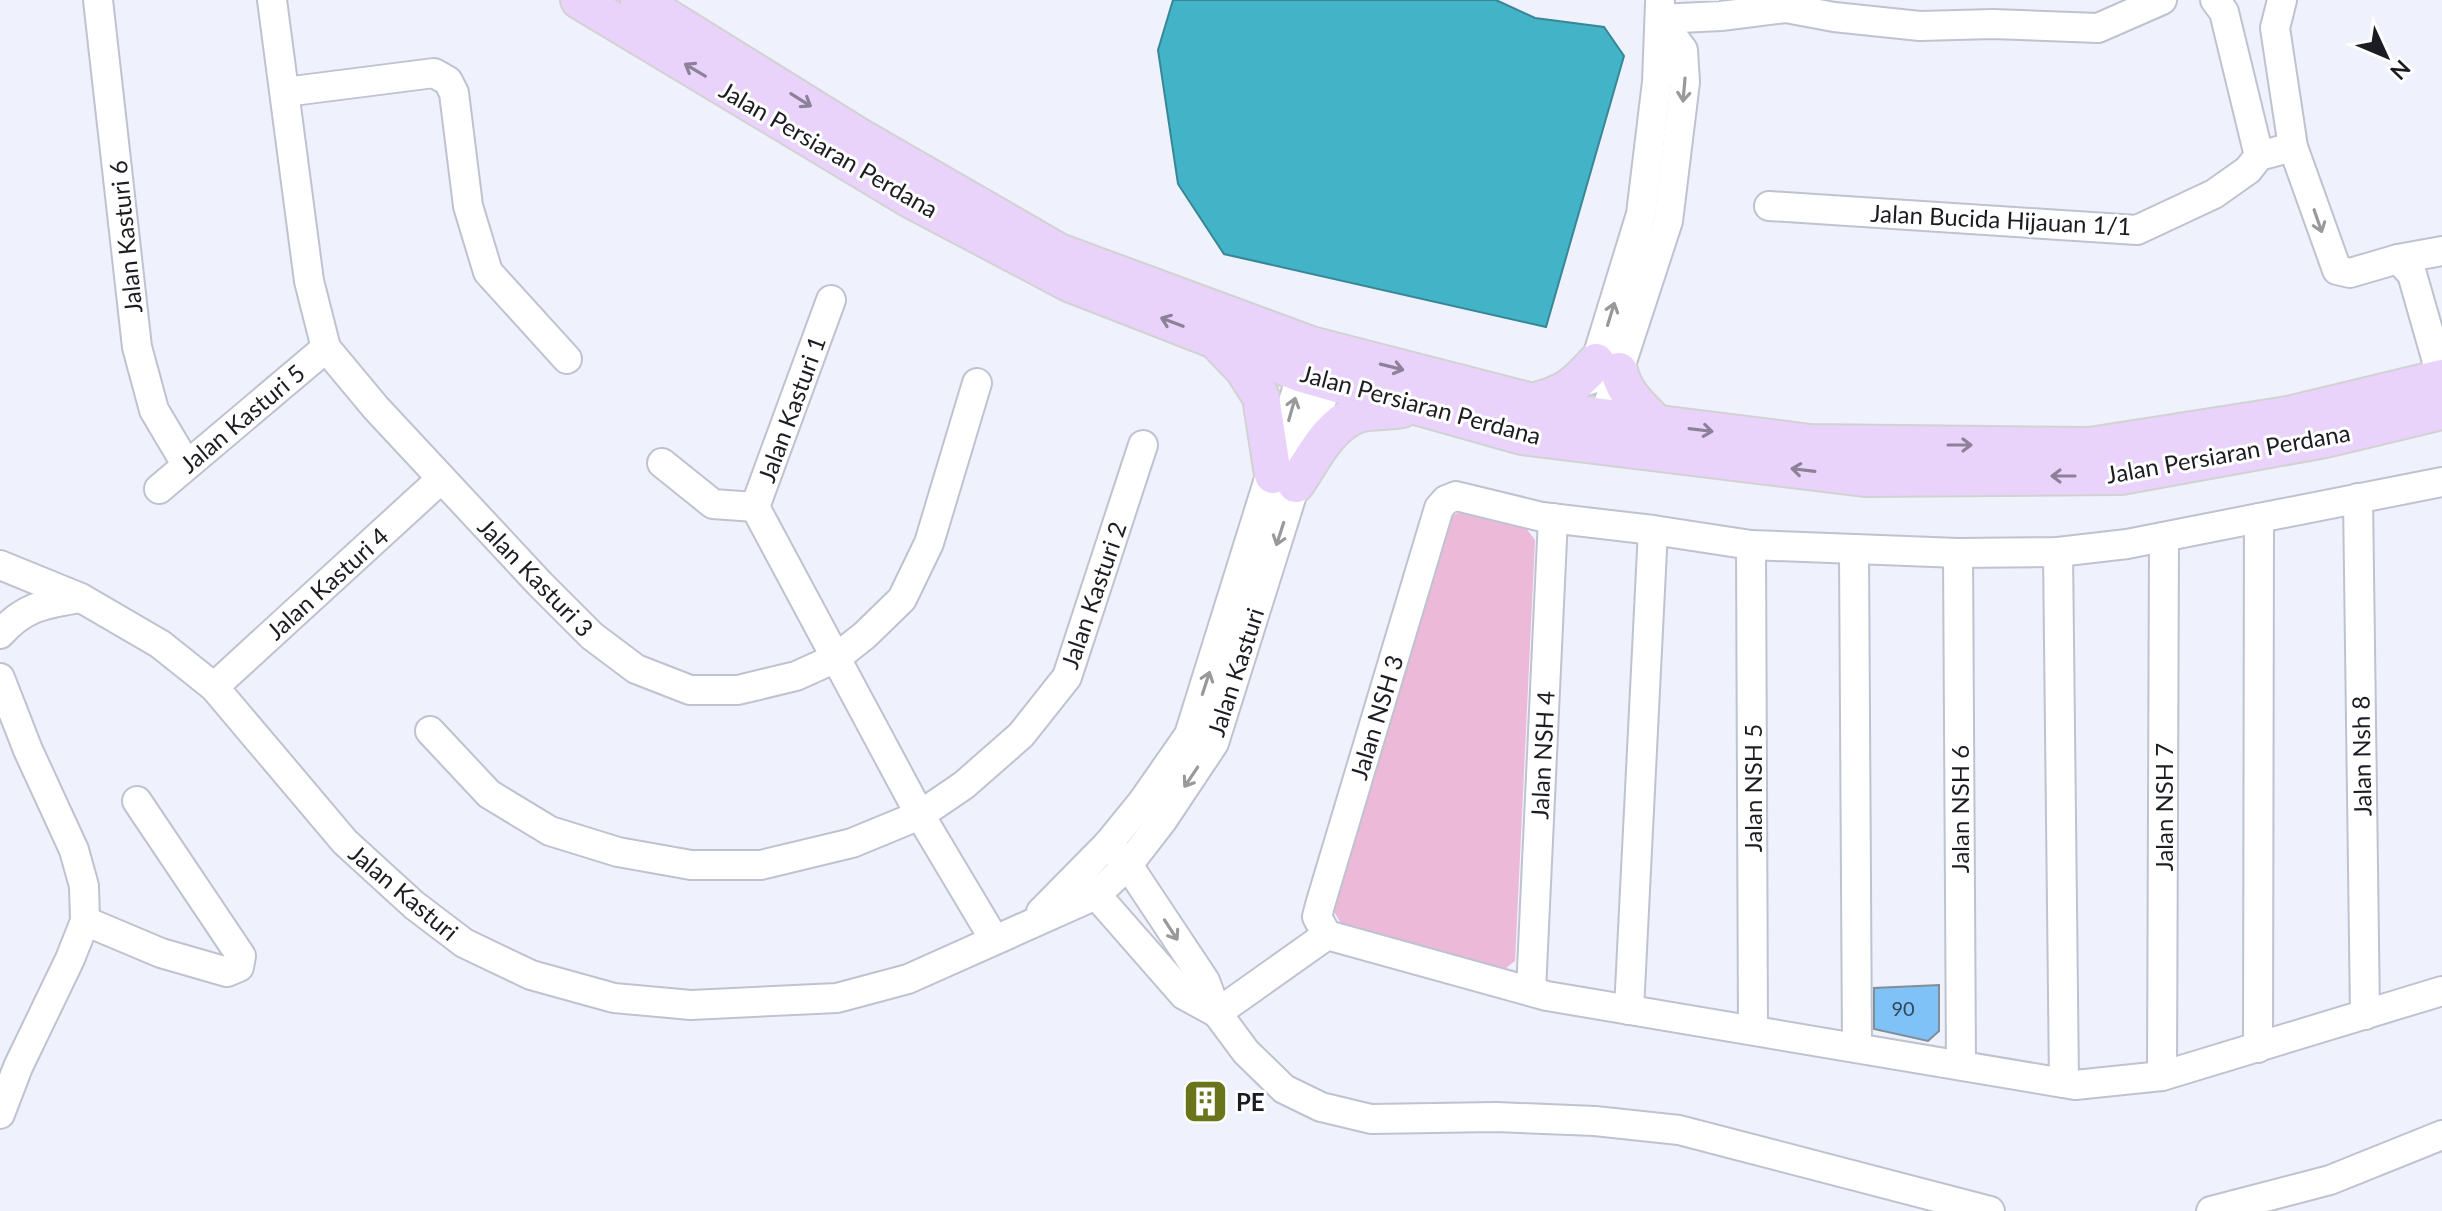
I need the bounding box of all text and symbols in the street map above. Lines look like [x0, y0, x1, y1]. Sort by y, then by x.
north arrow [2346, 16, 2426, 96]
text: N [2385, 55, 2416, 86]
one-way arrow [684, 62, 707, 78]
street label: Jalan Persiaran Perdana [715, 75, 943, 223]
one-way arrow [1676, 76, 1691, 103]
one-way arrow [789, 93, 812, 109]
street label: Jalan Kasturi 6 [103, 159, 147, 315]
street label: Jalan Bucida Hijauan 1/1 [1870, 198, 2132, 240]
one-way arrow [2311, 208, 2326, 233]
one-way arrow [1605, 302, 1620, 327]
one-way arrow [1160, 314, 1185, 328]
street label: Jalan Kasturi 1 [751, 332, 831, 486]
street label: Jalan Kasturi 5 [174, 358, 310, 478]
street label: Jalan Persiaran Perdana [1298, 358, 1544, 450]
one-way arrow [1379, 360, 1404, 375]
one-way arrow [1285, 396, 1300, 422]
street label: Jalan Persiaran Perdana [2104, 417, 2352, 489]
one-way arrow [1688, 423, 1713, 438]
one-way arrow [1946, 437, 1973, 452]
one-way arrow [1791, 462, 1816, 477]
one-way arrow [2050, 469, 2077, 484]
street label: Jalan Kasturi 3 [472, 512, 600, 642]
street label: Jalan Kasturi 2 [1054, 518, 1132, 672]
street label: Jalan Kasturi 4 [260, 521, 394, 645]
one-way arrow [1272, 521, 1287, 547]
street label: Jalan Kasturi [1201, 604, 1269, 740]
street label: Jalan NSH 3 [1343, 651, 1409, 783]
one-way arrow [1199, 671, 1214, 696]
street label: Jalan NSH 4 [1524, 690, 1560, 820]
street label: Jalan Nsh 8 [2345, 695, 2377, 817]
street label: Jalan NSH 5 [1738, 724, 1767, 852]
street label: Jalan NSH 7 [2149, 743, 2178, 871]
street label: Jalan NSH 6 [1945, 745, 1974, 873]
one-way arrow [1183, 766, 1199, 788]
street label: Jalan Kasturi [344, 838, 464, 946]
one-way arrow [1163, 918, 1180, 940]
house number: 90 [1891, 996, 1915, 1020]
building icon: PE [1181, 1077, 1229, 1125]
place label: PE [1236, 1087, 1265, 1116]

